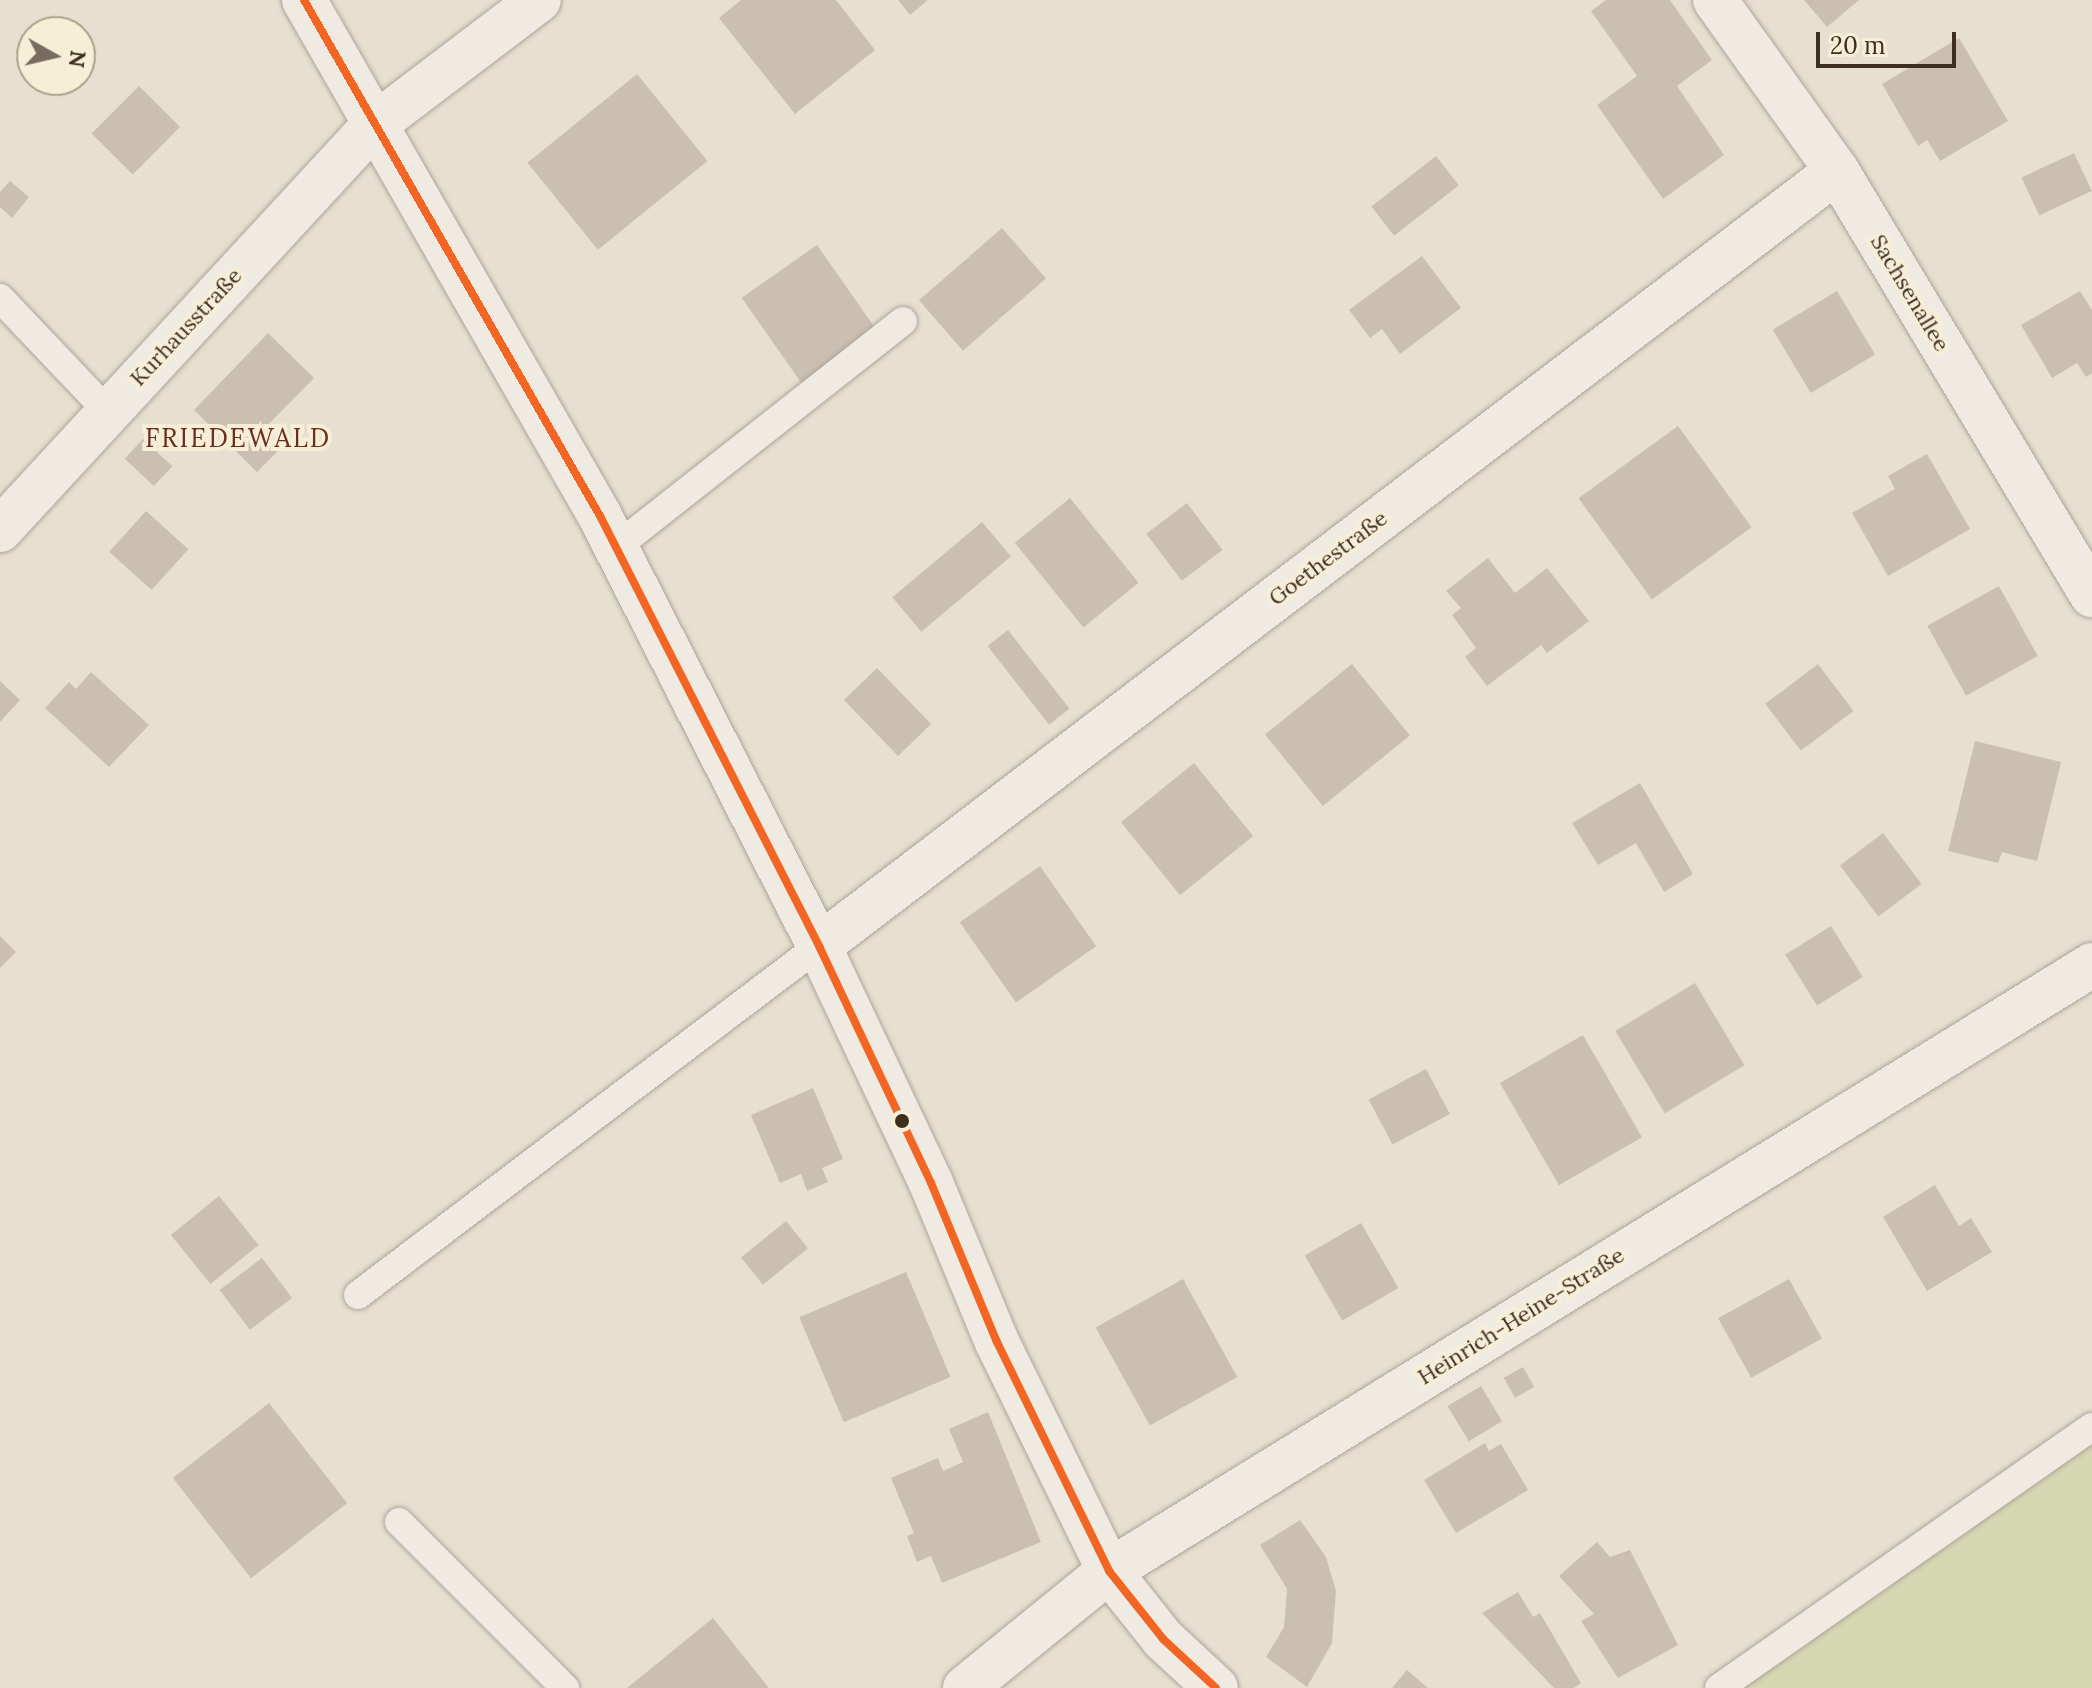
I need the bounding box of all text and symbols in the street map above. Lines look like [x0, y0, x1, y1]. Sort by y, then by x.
north arrow [16, 16, 96, 96]
scale bar [1820, 16, 1960, 66]
text: 20 m [1830, 30, 1886, 61]
text: N [63, 49, 93, 69]
street label: Sachsenallee [1865, 230, 1955, 356]
street label: Kurhausstraße [125, 263, 247, 391]
district label: FRIEDEWALD [145, 422, 331, 454]
street label: Goethestraße [1264, 505, 1392, 611]
unlabelled marker [894, 1113, 910, 1129]
street label: Heinrich-Heine-Straße [1413, 1242, 1629, 1390]

